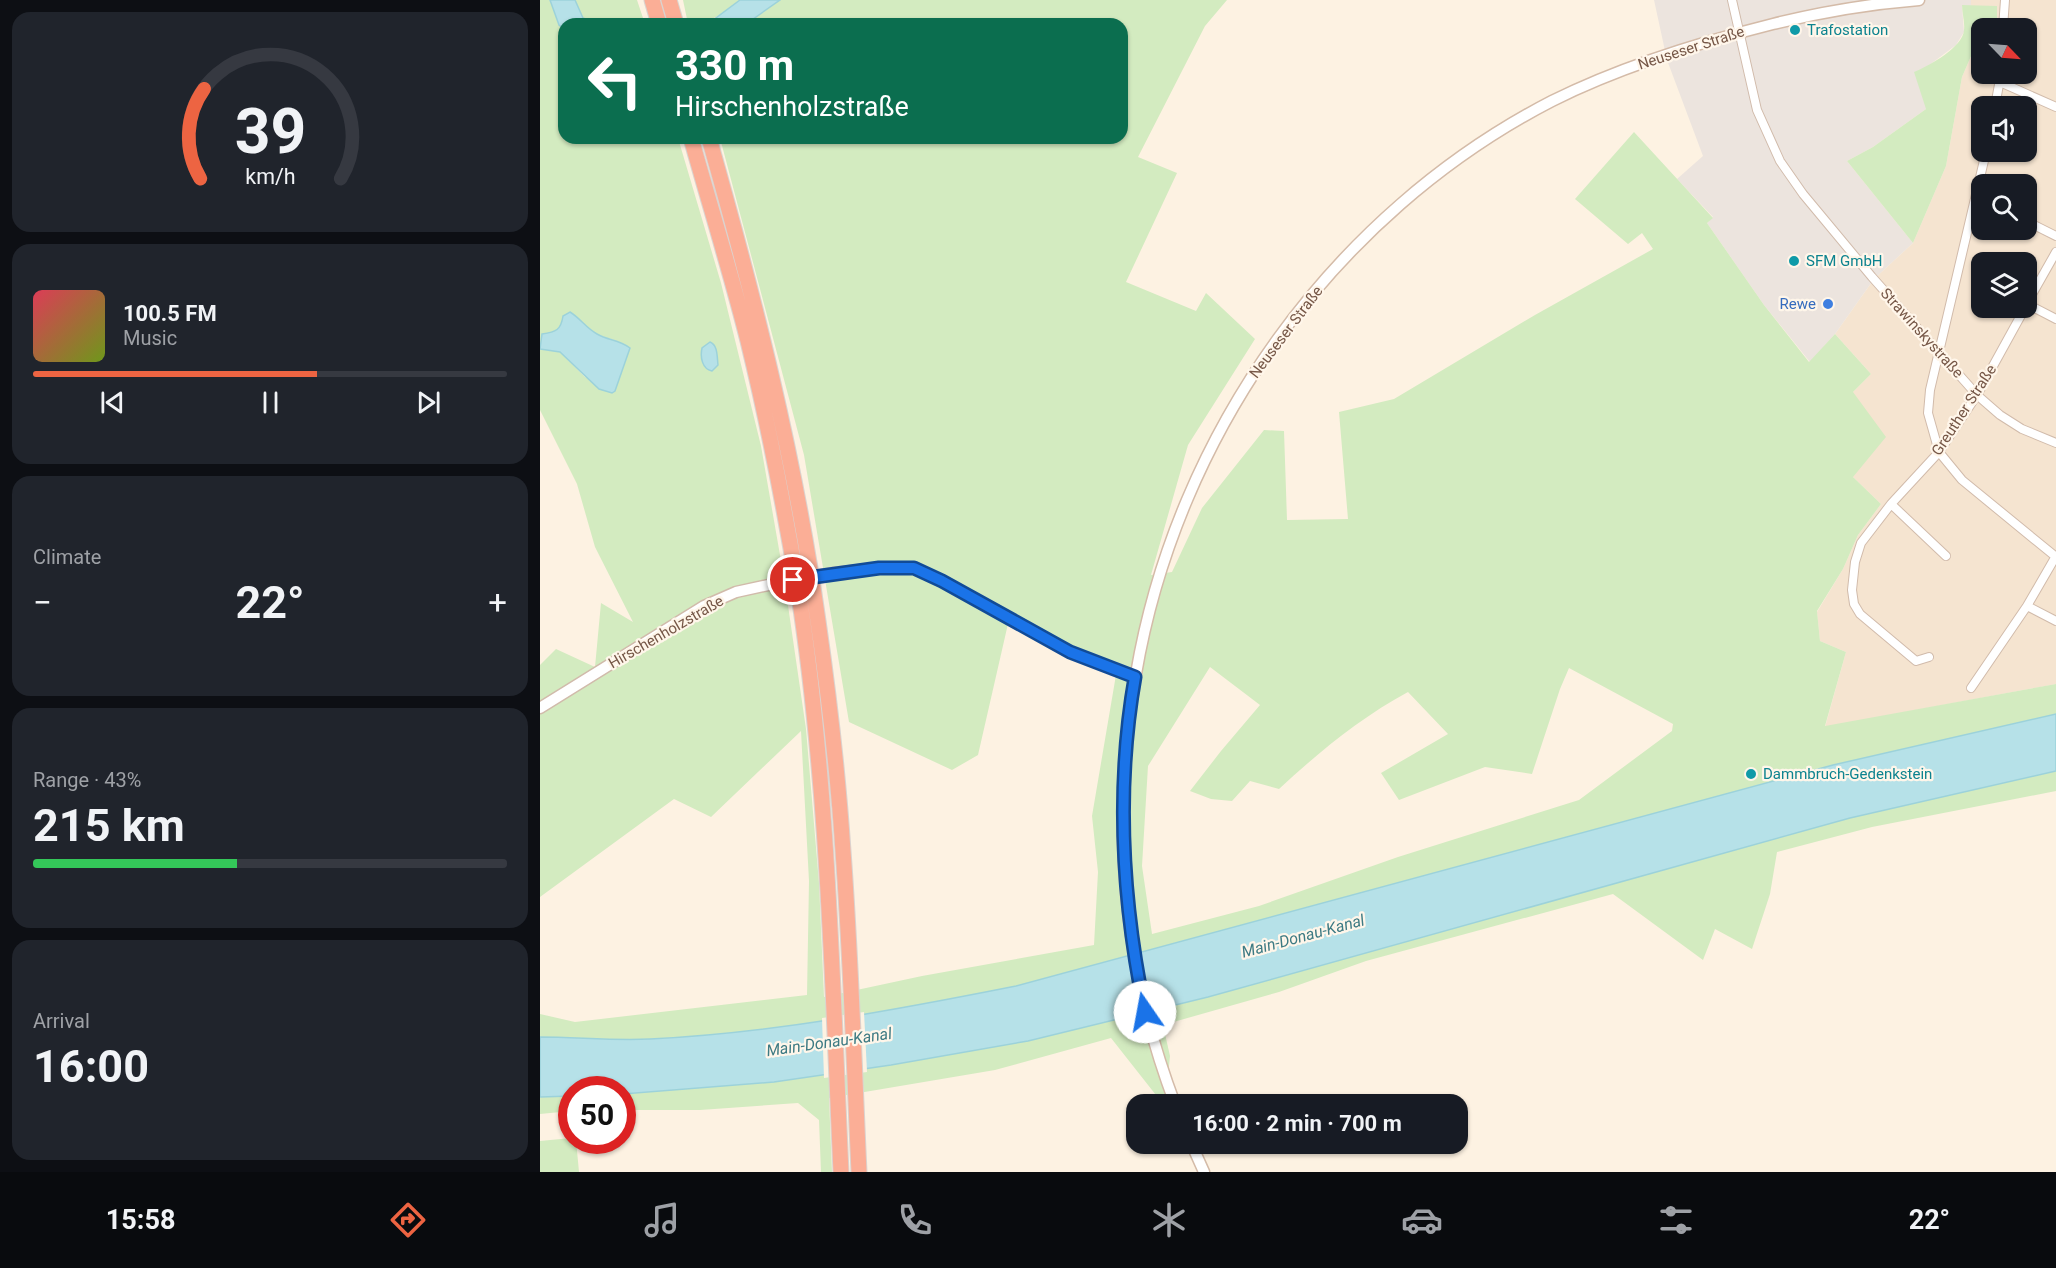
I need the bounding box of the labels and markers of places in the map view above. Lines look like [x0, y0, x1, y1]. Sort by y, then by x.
place label: Trafostation [1807, 21, 1888, 39]
marker: Trafostation [1788, 23, 1802, 37]
place label: SFM GmbH [1806, 252, 1883, 270]
marker: SFM GmbH [1787, 254, 1801, 268]
place label: Rewe [1780, 295, 1816, 313]
marker: Rewe [1821, 297, 1835, 311]
pin [767, 554, 818, 605]
place label: Dammbruch-Gedenkstein [1763, 765, 1932, 783]
marker: Dammbruch-Gedenkstein [1744, 767, 1758, 781]

